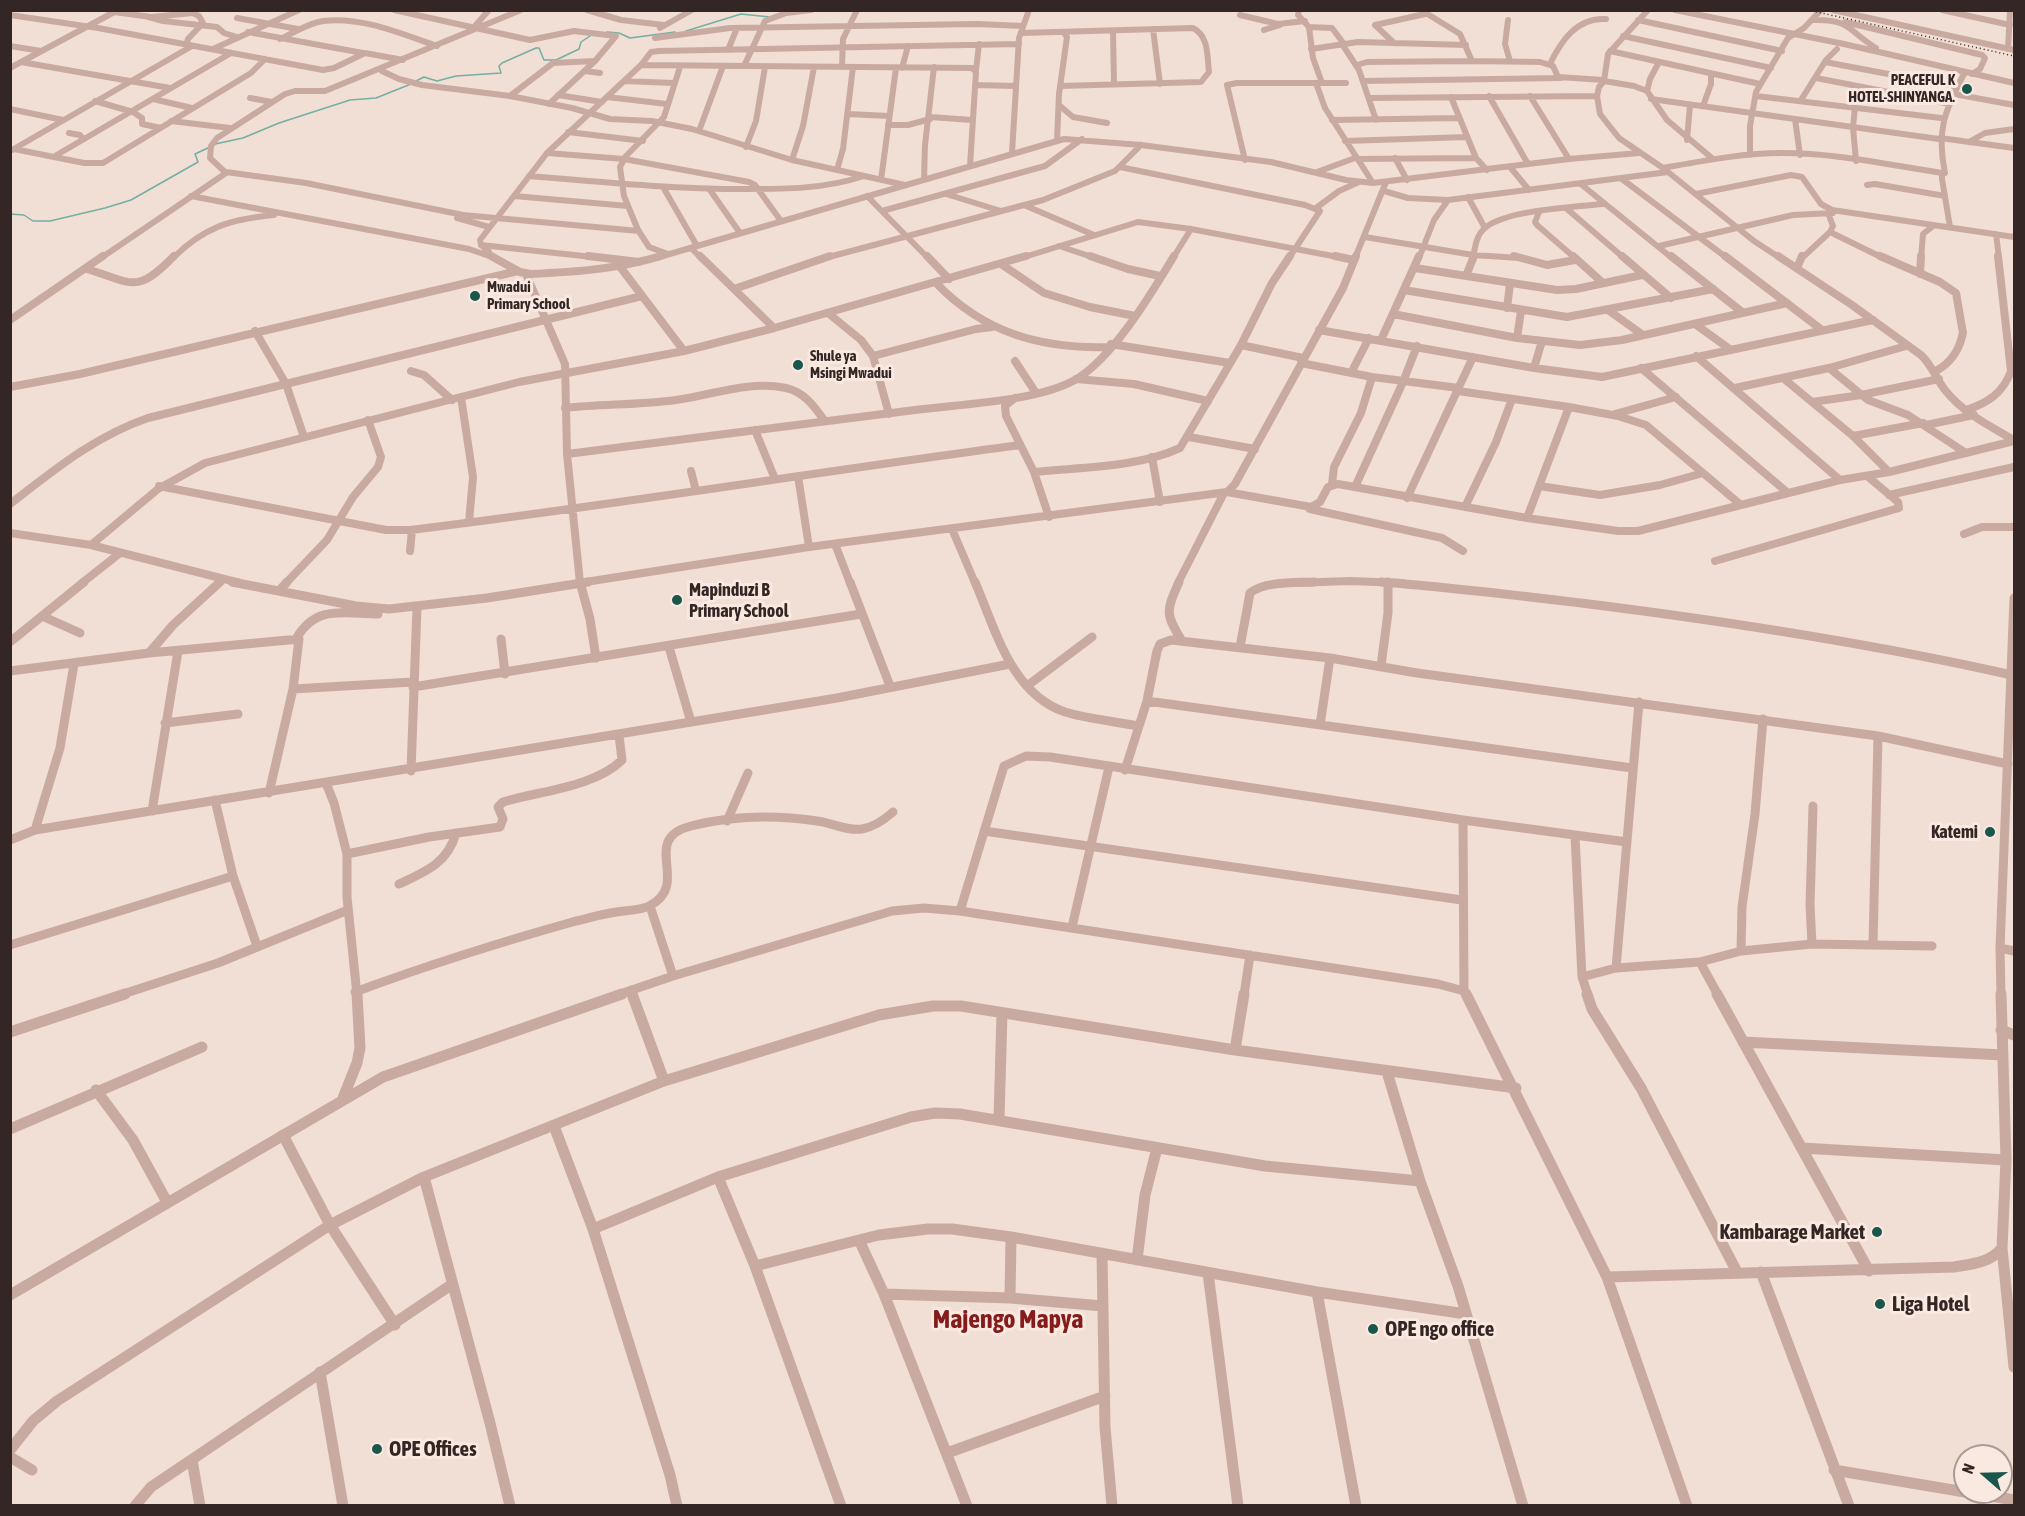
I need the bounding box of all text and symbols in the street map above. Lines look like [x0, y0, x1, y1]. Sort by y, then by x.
place label: PEACEFUL K HOTEL-SHINYANGA. [1848, 71, 1955, 106]
marker: PEACEFUL K HOTEL-SHINYANGA. [1960, 82, 1974, 96]
place label: Mwadui Primary School [487, 278, 570, 313]
marker: Mwadui Primary School [468, 289, 482, 303]
place label: Shule ya Msingi Mwadui [810, 347, 892, 382]
marker: Shule ya Msingi Mwadui [791, 358, 805, 372]
place label: Mapinduzi B Primary School [689, 579, 788, 622]
marker: Mapinduzi B Primary School [670, 593, 684, 607]
place label: Katemi [1931, 821, 1978, 843]
marker: Katemi [1983, 825, 1997, 839]
place label: Kambarage Market [1720, 1219, 1865, 1245]
marker: Kambarage Market [1870, 1225, 1884, 1239]
place label: Liga Hotel [1892, 1291, 1969, 1317]
marker: Liga Hotel [1873, 1297, 1887, 1311]
district label: Majengo Mapya [933, 1304, 1083, 1336]
place label: OPE ngo office [1385, 1316, 1494, 1342]
marker: OPE ngo office [1366, 1322, 1380, 1336]
place label: OPE Offices [389, 1436, 477, 1462]
marker: OPE Offices [370, 1442, 384, 1456]
north arrow [1953, 1444, 2013, 1504]
text: N [1958, 1461, 1978, 1476]

